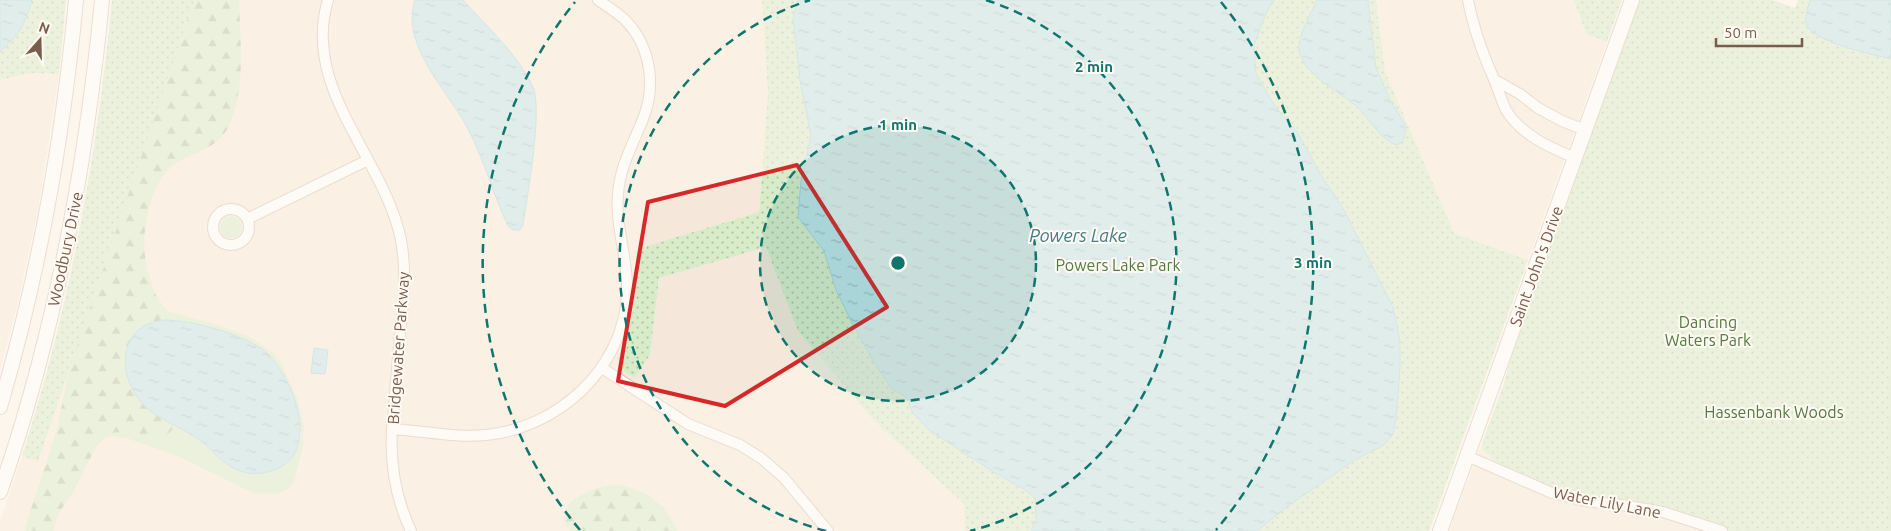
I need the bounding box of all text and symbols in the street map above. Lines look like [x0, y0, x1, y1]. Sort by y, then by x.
north arrow [15, 15, 65, 65]
scale bar [1716, 15, 1802, 47]
text: N [37, 18, 52, 37]
text: 50 m [1724, 24, 1757, 41]
text: 2 min [1075, 58, 1113, 75]
text: 1 min [879, 116, 917, 133]
street label: Woodbury Drive [44, 190, 86, 308]
street label: Saint John's Drive [1506, 203, 1566, 329]
water label: Powers Lake [1029, 225, 1127, 245]
centre of rings [889, 254, 907, 272]
text: 3 min [1294, 254, 1332, 271]
park label: Powers Lake Park [1055, 256, 1181, 274]
street label: Bridgewater Parkway [384, 271, 412, 425]
park label: Dancing Waters Park [1665, 313, 1751, 349]
park label: Hassenbank Woods [1704, 403, 1844, 421]
street label: Water Lily Lane [1552, 483, 1662, 521]

